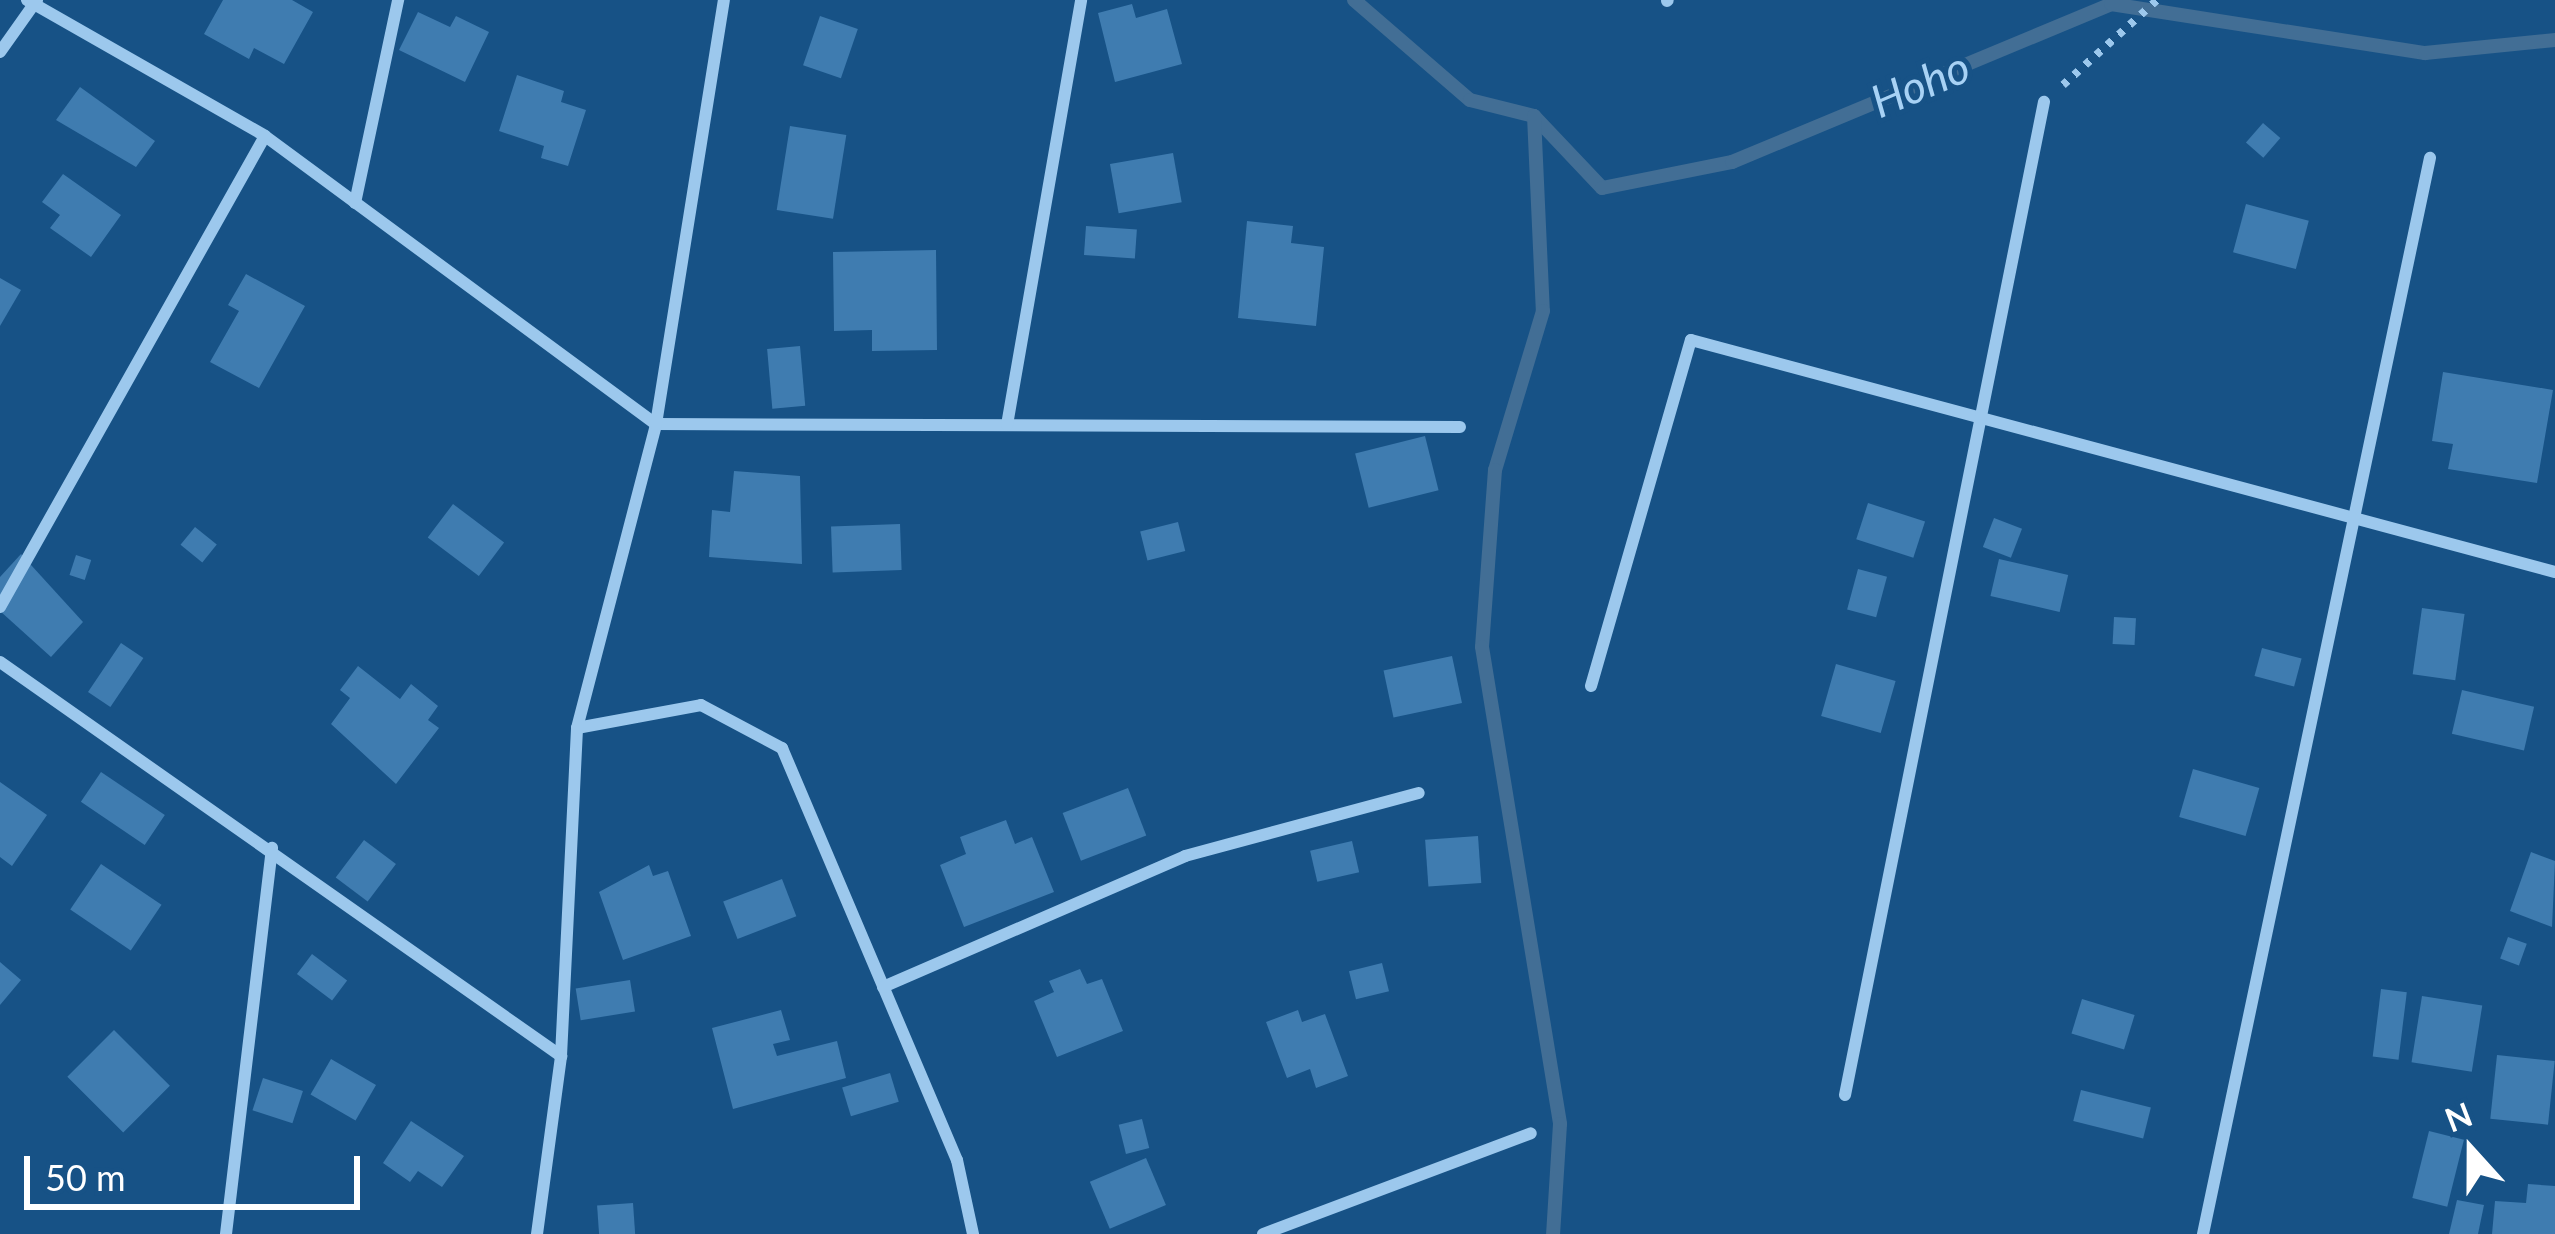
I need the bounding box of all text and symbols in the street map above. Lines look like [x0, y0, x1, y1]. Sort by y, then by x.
water label: Hoho [1863, 39, 1977, 129]
north arrow [2411, 1090, 2531, 1210]
text: N [2439, 1093, 2477, 1140]
scale bar [30, 1132, 366, 1206]
text: 50 m [45, 1155, 126, 1199]

